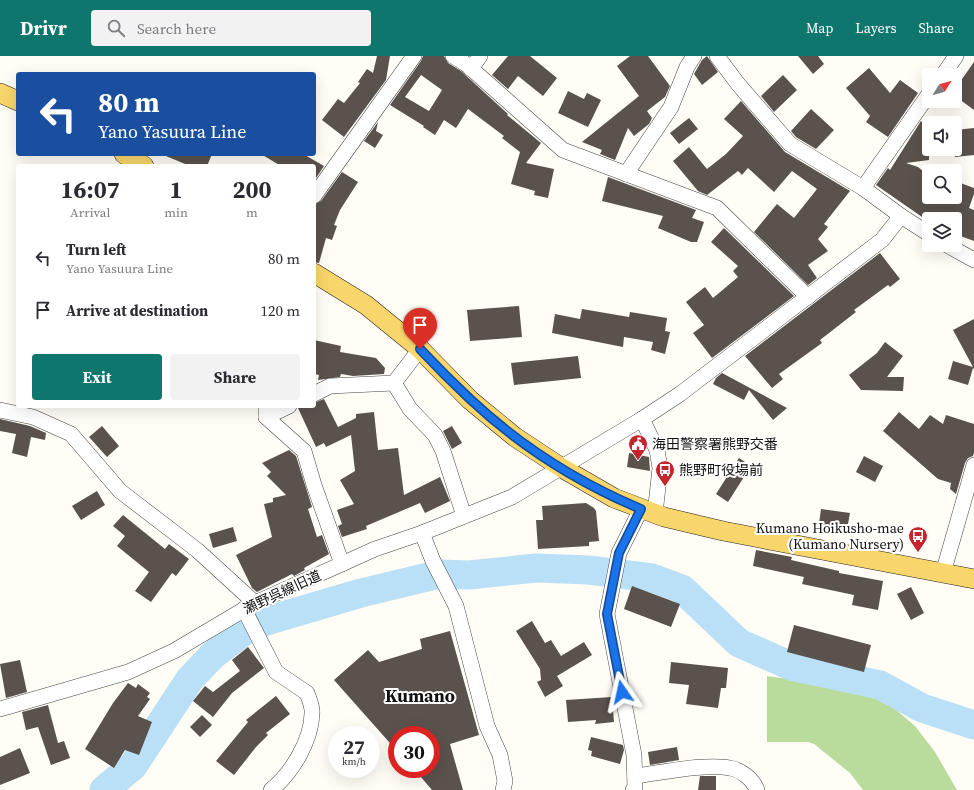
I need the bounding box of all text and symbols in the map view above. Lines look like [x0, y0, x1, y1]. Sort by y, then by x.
search box [91, 10, 371, 46]
text: Drivr [20, 15, 67, 41]
icon: search [105, 17, 127, 39]
text: Search here [137, 18, 216, 39]
text: Map [806, 18, 833, 38]
text: Layers [855, 18, 897, 38]
text: Share [919, 18, 954, 38]
north arrow [922, 68, 962, 108]
map controls [922, 68, 962, 252]
text: 80 m [98, 83, 160, 121]
icon: left [32, 88, 84, 140]
button: sound [922, 116, 962, 156]
text: Yano Yasuura Line [98, 119, 246, 144]
button: search [922, 164, 962, 204]
text: 16:07 [61, 173, 120, 206]
text: 1 [170, 173, 183, 206]
text: 200 [232, 173, 271, 206]
text: Arrival [70, 204, 110, 221]
text: min [164, 204, 188, 221]
text: m [246, 204, 258, 221]
button: layers [922, 212, 962, 252]
text: Turn left [66, 239, 126, 260]
icon: left [32, 247, 54, 269]
text: 80 m [268, 248, 300, 269]
text: Yano Yasuura Line [66, 260, 173, 277]
icon: arrive [32, 299, 54, 321]
text: Arrive at destination [66, 300, 208, 321]
text: 120 m [260, 300, 300, 321]
pin [403, 308, 437, 349]
icon: arrive [409, 314, 431, 336]
button: Exit [32, 354, 162, 400]
button: Share [170, 354, 300, 400]
public building icon: 海田警察署熊野交番 [627, 433, 649, 461]
place label: 海田警察署熊野交番 [652, 434, 778, 454]
bus stop icon: 熊野町役場前 [654, 459, 676, 487]
place label: 熊野町役場前 [679, 460, 763, 480]
place label: Kumano Hoikusho-mae (Kumano Nursery) [756, 518, 904, 554]
bus stop icon: Kumano Hoikusho-mae (Kumano Nursery) [907, 525, 929, 553]
street label: 瀬野呉線旧道 [240, 565, 324, 619]
position arrow [601, 671, 643, 713]
district label: Kumano [385, 683, 455, 708]
speed limit sign: 30 [388, 726, 440, 778]
text: 27 [343, 733, 365, 761]
text: km/h [342, 755, 366, 768]

